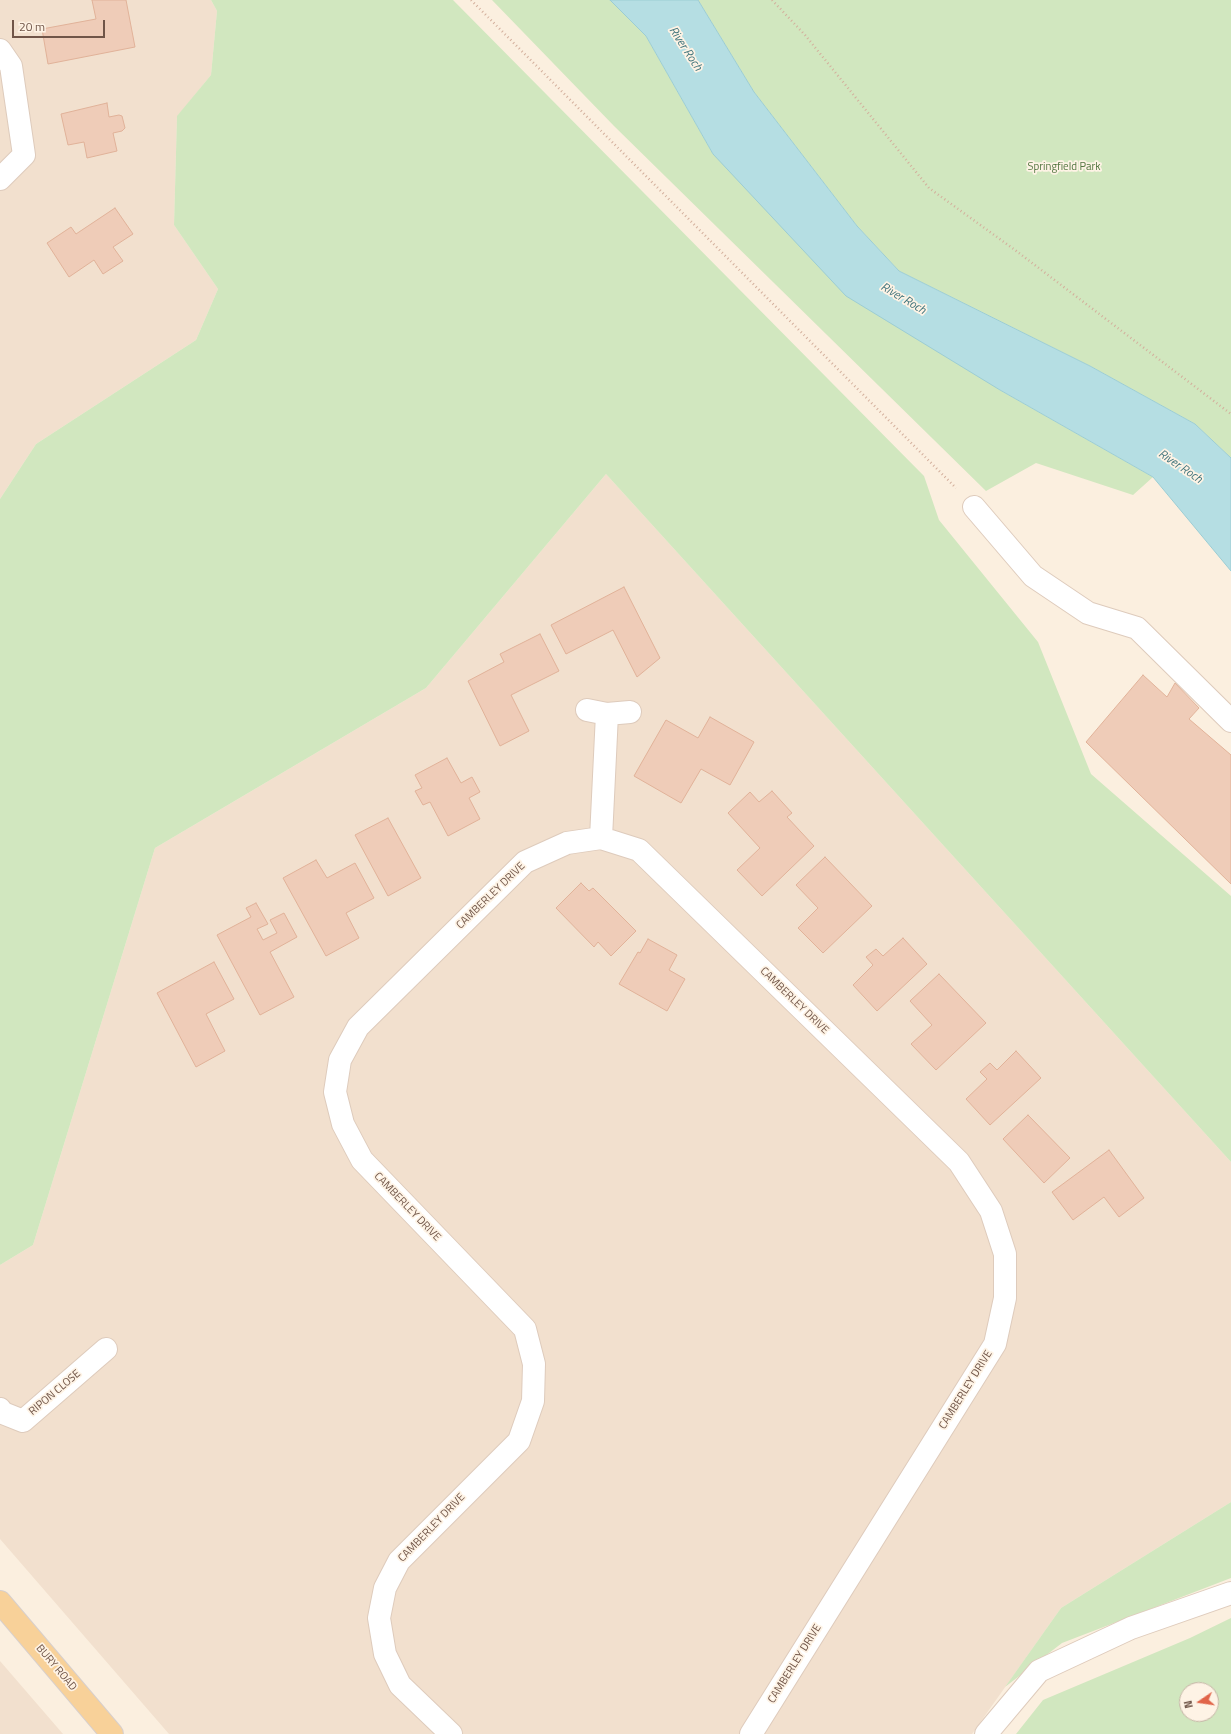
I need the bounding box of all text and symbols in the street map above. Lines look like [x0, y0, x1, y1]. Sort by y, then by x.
scale bar [14, 12, 107, 38]
text: 20 m [19, 17, 45, 36]
water label: River Roch [665, 24, 705, 74]
park label: Springfield Park [1028, 160, 1100, 174]
water label: River Roch [878, 280, 928, 318]
water label: River Roch [1155, 447, 1205, 487]
street label: CAMBERLEY DRIVE [454, 860, 528, 932]
street label: CAMBERLEY DRIVE [757, 965, 831, 1037]
street label: CAMBERLEY DRIVE [371, 1170, 443, 1244]
street label: CAMBERLEY DRIVE [937, 1348, 995, 1432]
street label: RIPON CLOSE [26, 1368, 84, 1418]
street label: CAMBERLEY DRIVE [396, 1491, 468, 1565]
street label: CAMBERLEY DRIVE [766, 1622, 824, 1706]
street label: BURY ROAD [33, 1642, 79, 1694]
north arrow [1179, 1682, 1219, 1722]
text: N [1180, 1699, 1197, 1710]

